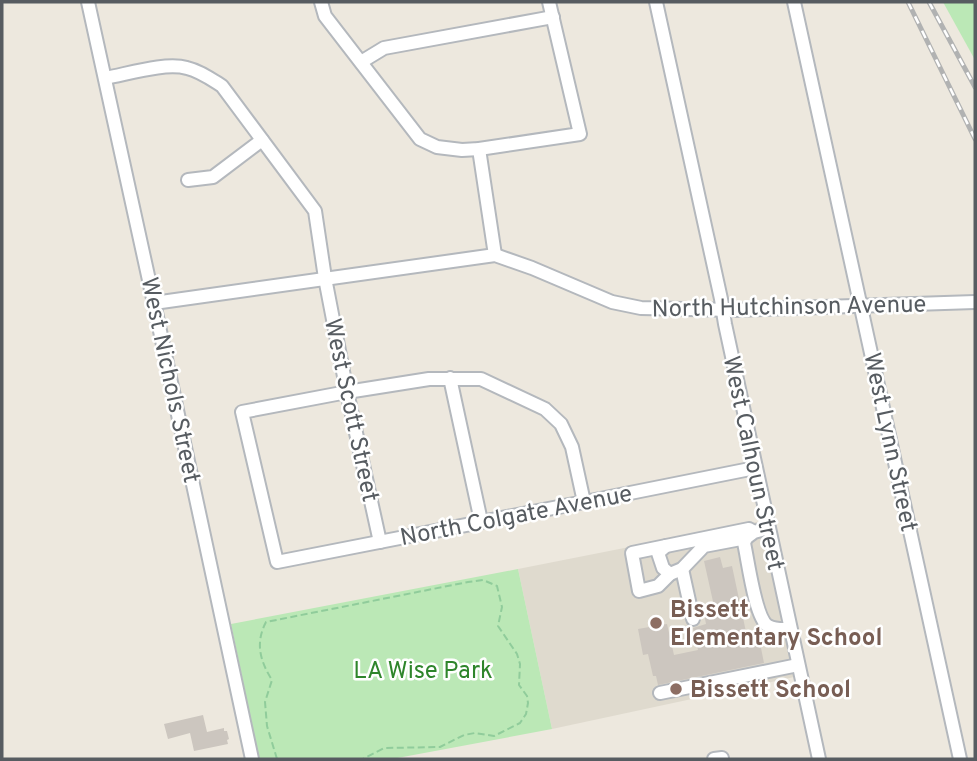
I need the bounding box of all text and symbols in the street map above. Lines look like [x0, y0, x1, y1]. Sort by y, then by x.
street label: West Nichols Street [133, 275, 206, 486]
street label: North Hutchinson Avenue [651, 291, 927, 325]
street label: West Scott Street [316, 316, 384, 505]
street label: West Lynn Street [855, 350, 923, 535]
street label: West Calhoun Street [715, 353, 789, 573]
street label: North Colgate Avenue [398, 480, 635, 554]
place label: Bissett Elementary School [670, 596, 882, 654]
marker: Bissett Elementary School [648, 615, 664, 631]
park label: LA Wise Park [353, 657, 493, 687]
place label: Bissett School [690, 676, 851, 706]
marker: Bissett School [668, 681, 684, 697]

